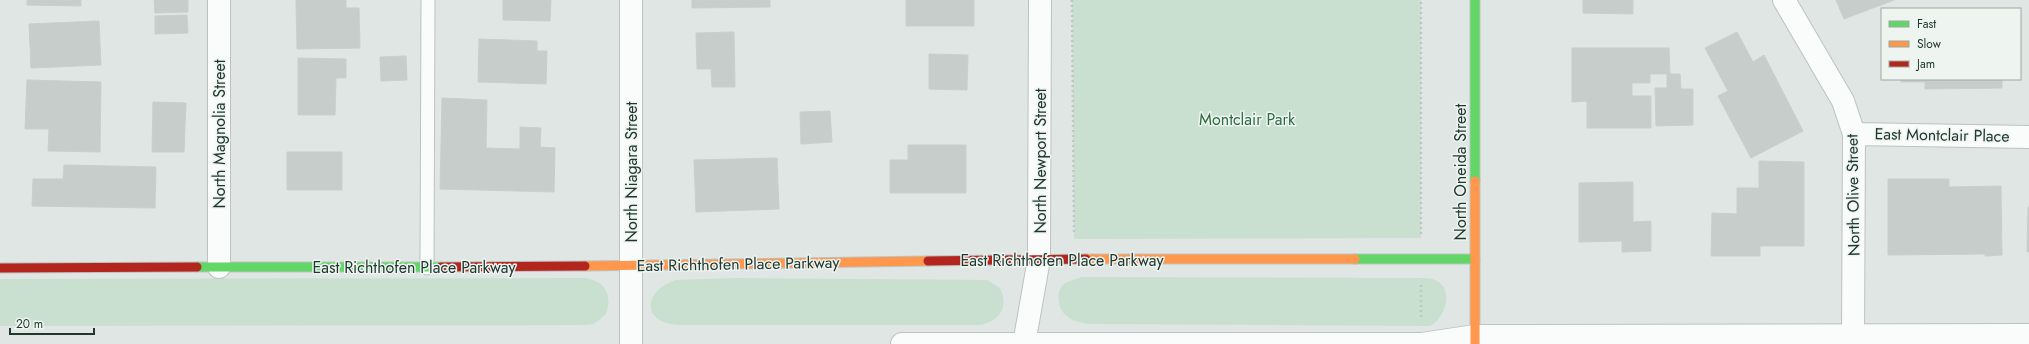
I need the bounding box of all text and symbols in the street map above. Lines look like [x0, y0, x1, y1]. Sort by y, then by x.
legend [1881, 8, 2021, 80]
text: Fast [1917, 15, 1936, 33]
text: Slow [1917, 35, 1942, 53]
text: Jam [1915, 55, 1935, 73]
street label: North Magnolia Street [208, 59, 231, 209]
street label: North Newport Street [1029, 88, 1052, 234]
street label: North Niagara Street [620, 101, 643, 242]
street label: North Oneida Street [1449, 103, 1472, 240]
park label: Montclair Park [1199, 108, 1296, 131]
street label: East Montclair Place [1874, 122, 2010, 148]
street label: North Olive Street [1840, 134, 1866, 256]
street label: East Richthofen Place Parkway [961, 249, 1164, 272]
street label: East Richthofen Place Parkway [636, 251, 841, 277]
street label: East Richthofen Place Parkway [313, 256, 516, 279]
scale bar [10, 310, 94, 336]
text: 20 m [16, 315, 43, 333]

